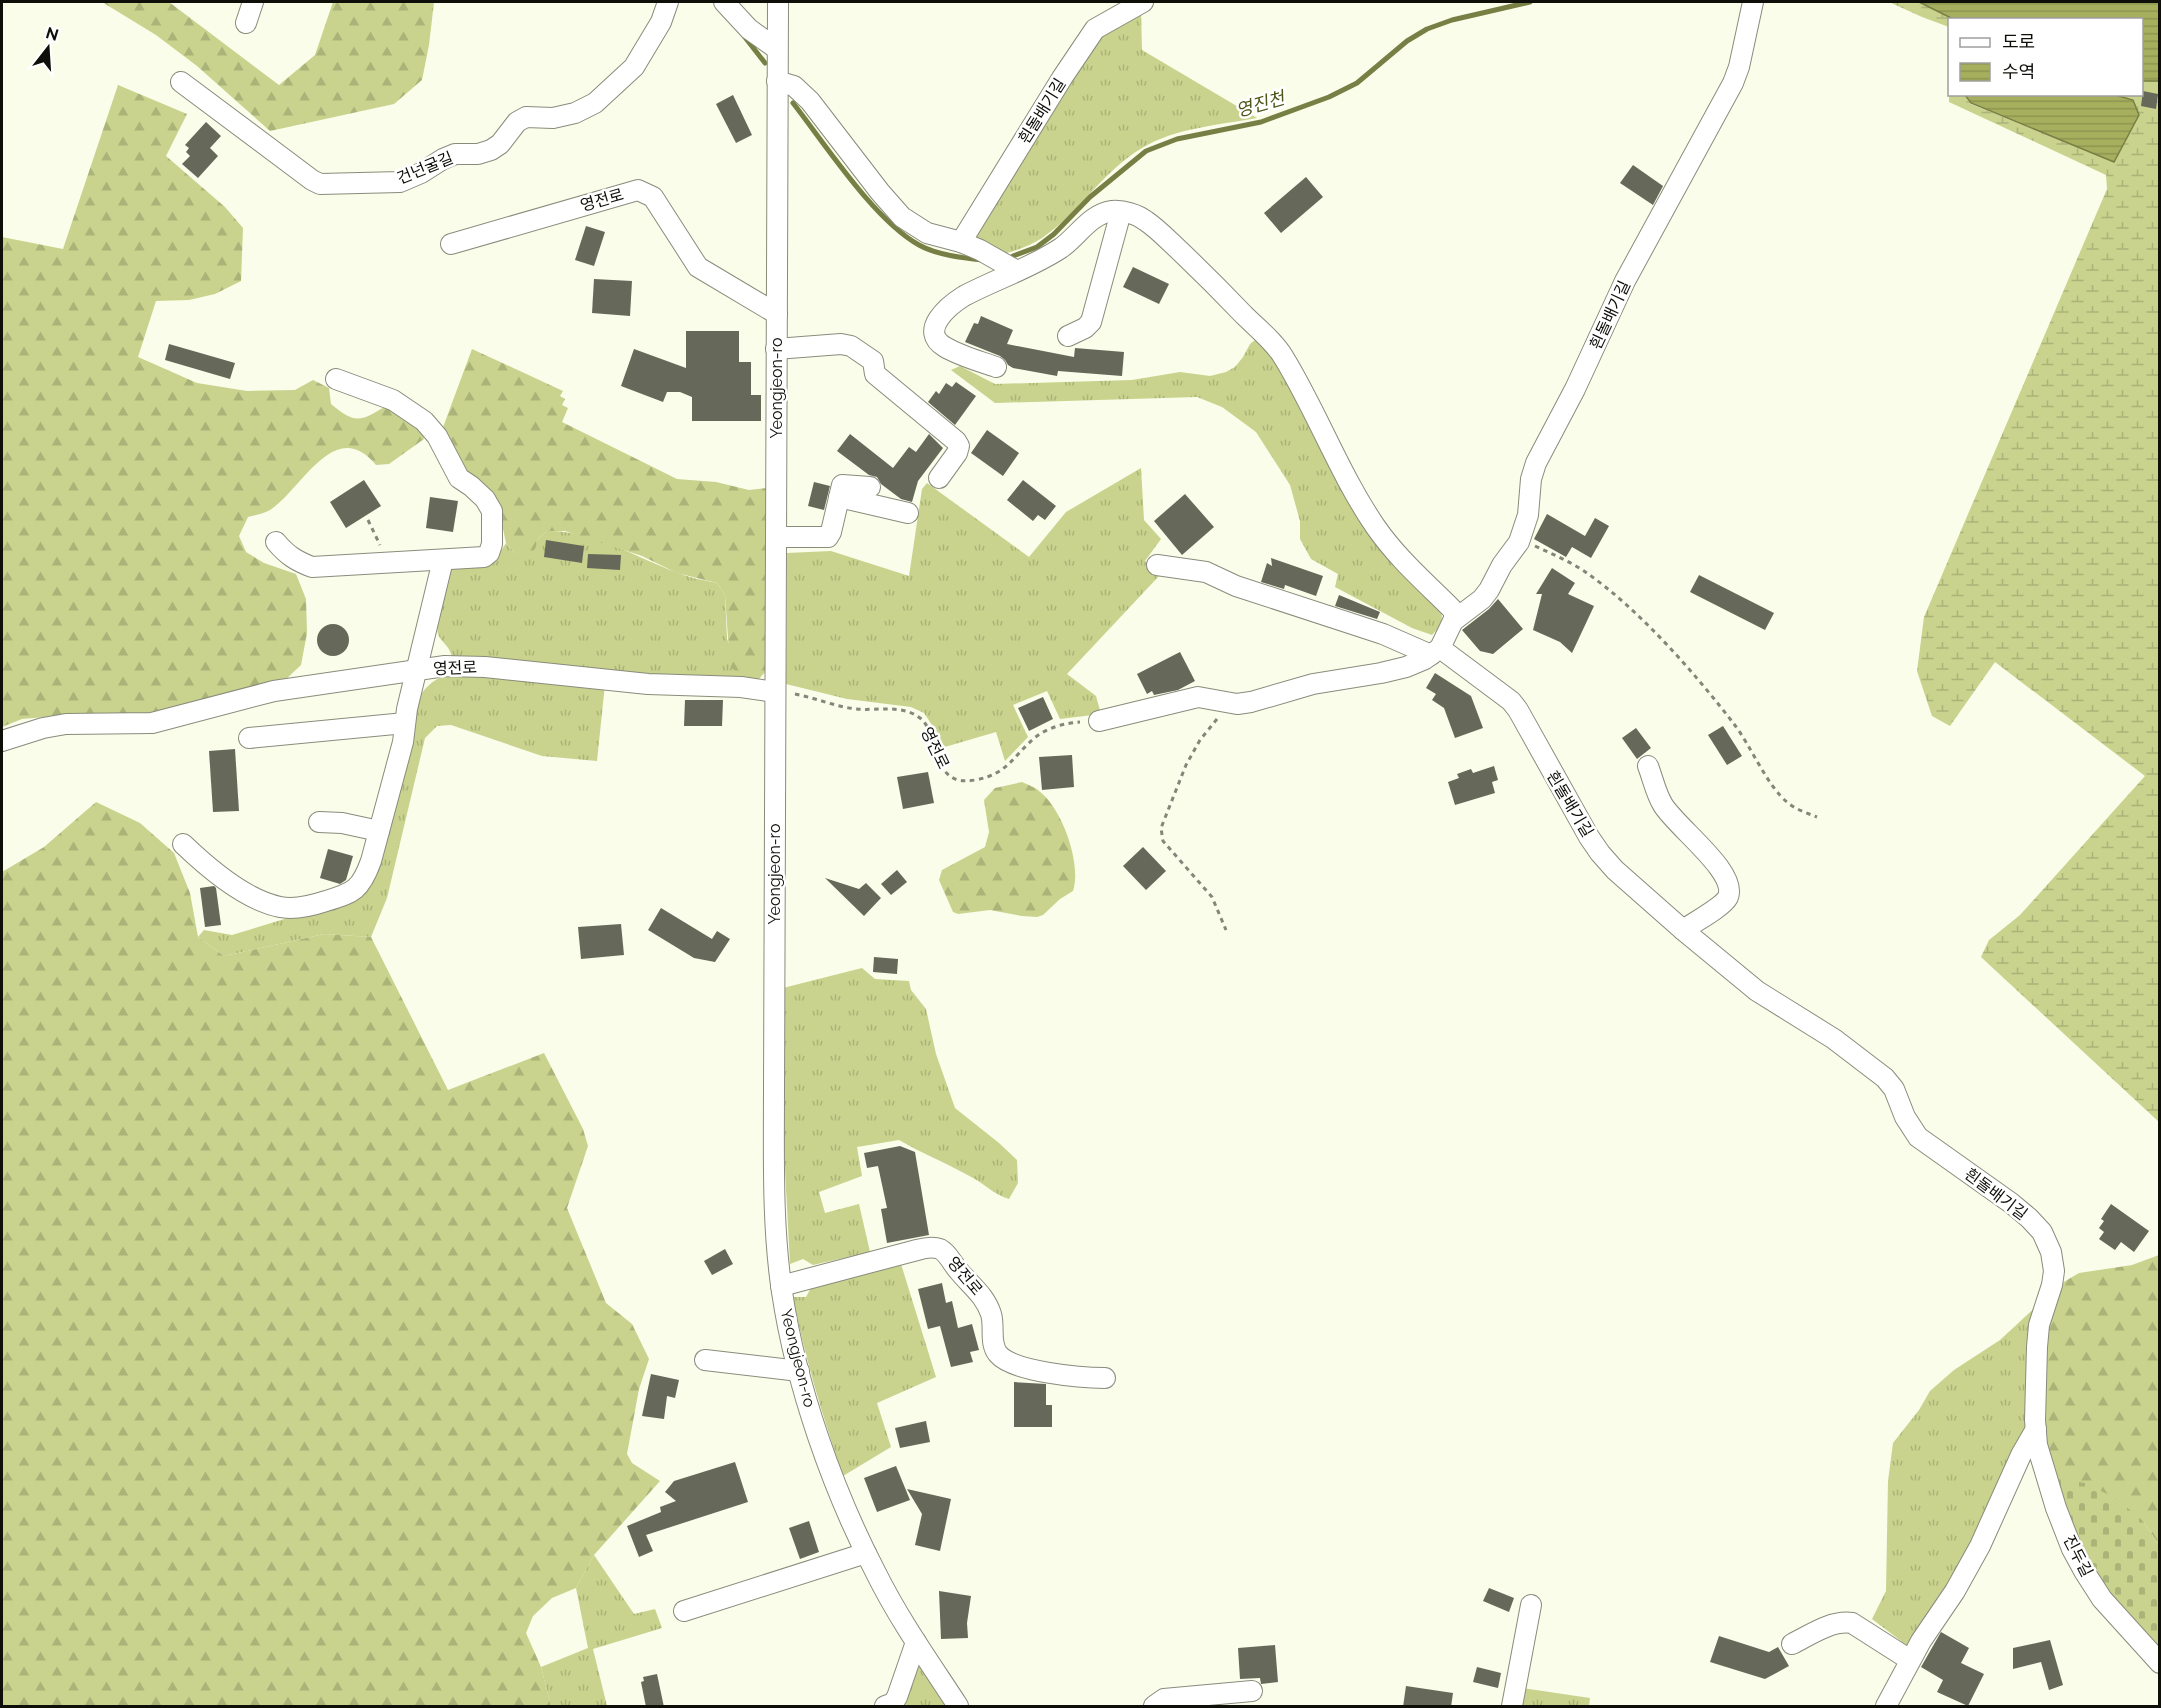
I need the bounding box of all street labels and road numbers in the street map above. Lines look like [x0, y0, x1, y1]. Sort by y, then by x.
street label: 흰돌배기길 [1014, 75, 1070, 147]
street label: 건넌굴길 [394, 148, 456, 188]
street label: 영전로 [578, 185, 626, 215]
street label: 흰돌배기길 [1586, 278, 1634, 352]
street label: Yeongjeon-ro [767, 338, 786, 438]
street label: 영전로 [433, 658, 478, 678]
street label: 영전로 [917, 724, 953, 772]
street label: 흰돌배기길 [1543, 768, 1597, 840]
street label: Yeongjeon-ro [765, 824, 784, 924]
street label: 흰돌배기길 [1961, 1164, 2031, 1224]
street label: 영전로 [944, 1253, 987, 1299]
street label: Yeongjeon-ro [777, 1307, 819, 1409]
street label: 진두길 [2060, 1532, 2096, 1580]

